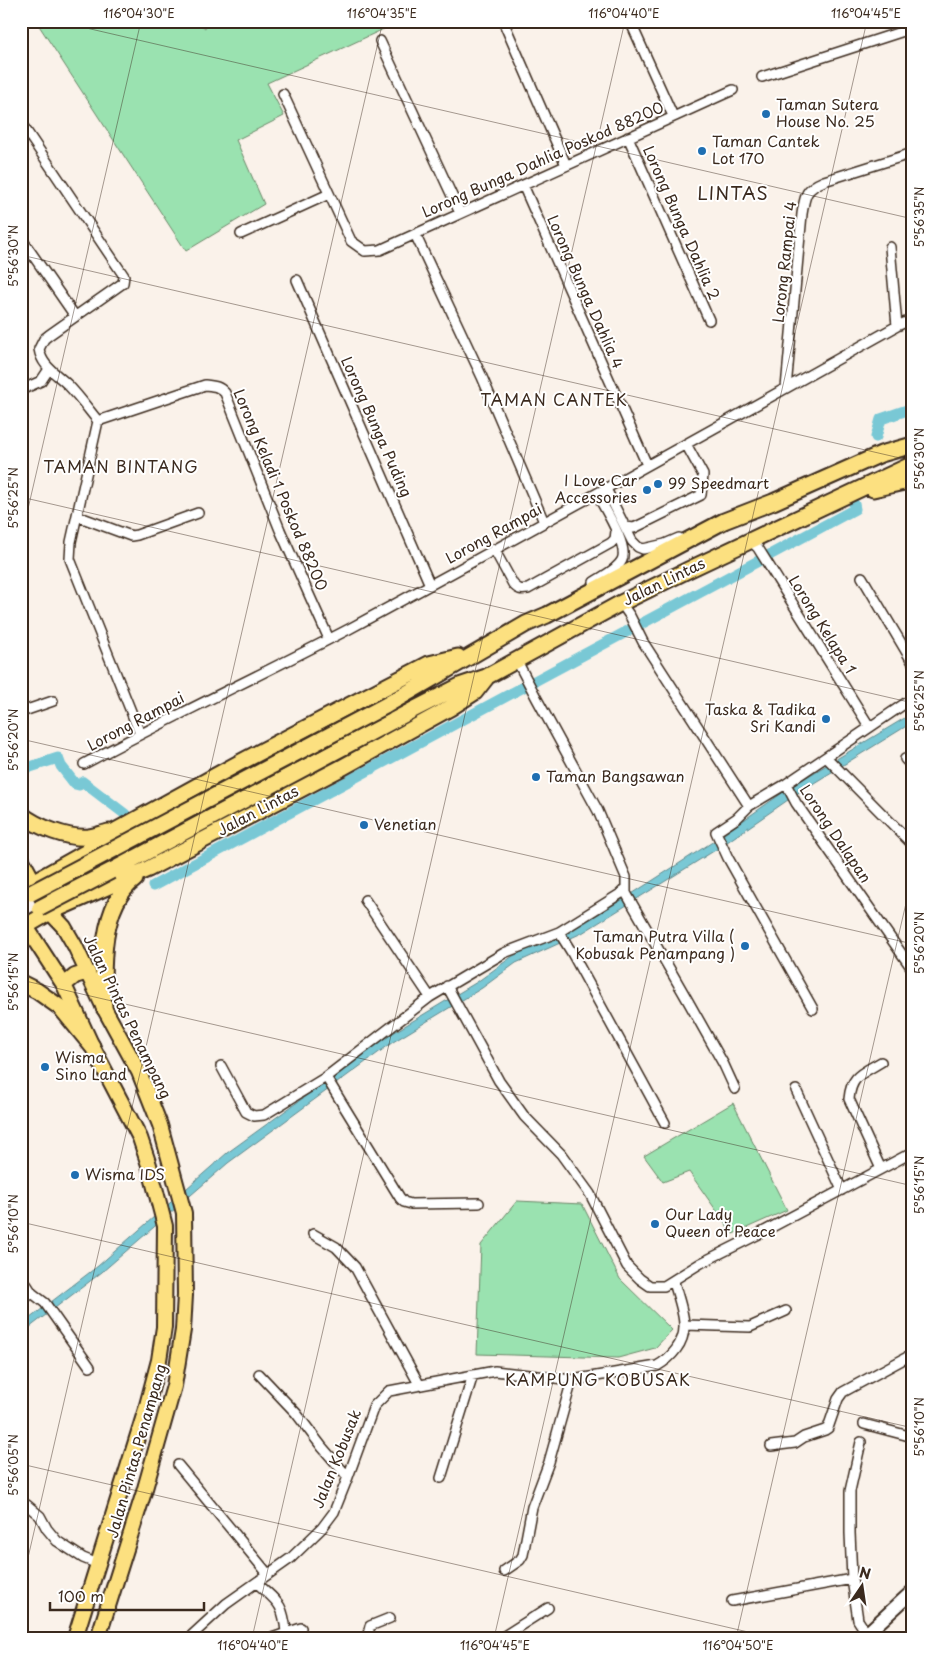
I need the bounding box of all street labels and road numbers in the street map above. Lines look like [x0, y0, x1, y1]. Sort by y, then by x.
street label: Lorong Bunga Dahlia Poskod 88200 [418, 95, 667, 223]
street label: Lorong Bunga Dahlia 2 [638, 142, 727, 303]
street label: Lorong Rampai 4 [766, 200, 801, 324]
street label: Lorong Bunga Dahlia 4 [542, 211, 631, 372]
street label: Lorong Bunga Puding [336, 352, 419, 500]
street label: Lorong Keladi 1 Poskod 88200 [228, 385, 334, 594]
street label: Lorong Rampai [441, 497, 546, 569]
street label: Jalan Lintas [618, 551, 708, 610]
street label: Lorong Kelapa 1 [784, 570, 863, 678]
street label: Lorong Rampai [83, 685, 188, 756]
street label: Jalan Lintas [213, 779, 302, 841]
street label: Lorong Dalapan [795, 779, 878, 887]
street label: Jalan Pintas Penampang [79, 930, 178, 1102]
street label: Jalan Pintas Penampang [100, 1361, 171, 1540]
street label: Jalan Kobusak [305, 1405, 366, 1511]

